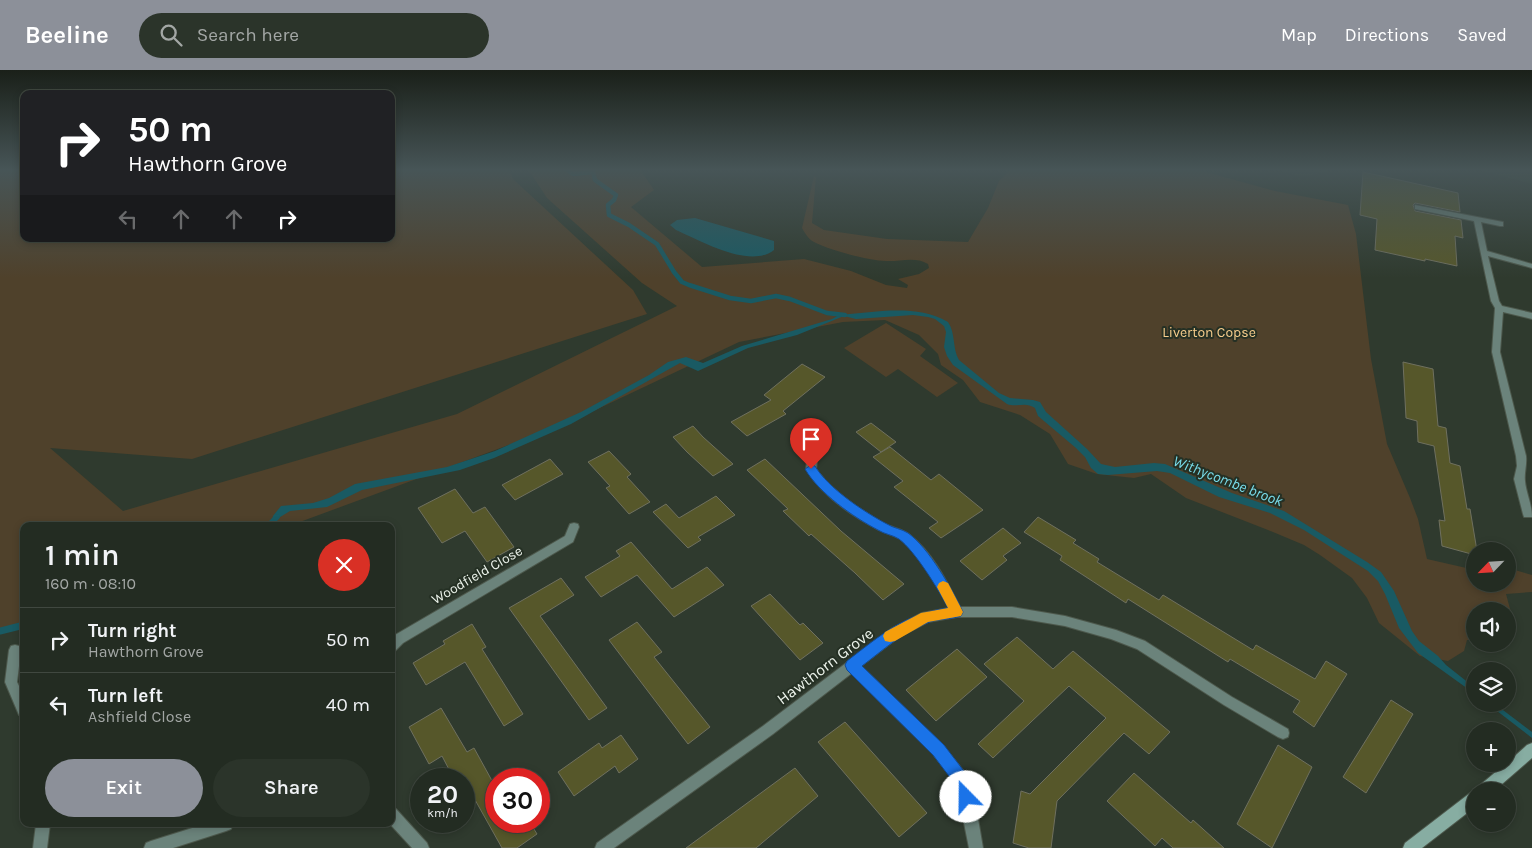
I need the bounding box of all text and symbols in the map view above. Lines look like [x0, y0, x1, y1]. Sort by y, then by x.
search box [139, 13, 489, 58]
text: Beeline [25, 21, 109, 49]
icon: search [157, 21, 185, 49]
text: Search here [197, 24, 299, 46]
text: Map [1281, 24, 1317, 46]
text: Directions [1345, 24, 1429, 46]
text: Saved [1457, 24, 1507, 46]
text: 50 m [128, 109, 213, 150]
icon: right [45, 110, 110, 175]
text: Hawthorn Grove [128, 151, 287, 177]
icon: left [114, 205, 142, 233]
icon: ahead [167, 205, 195, 233]
icon: ahead [220, 205, 248, 233]
icon: right [273, 205, 301, 233]
park label: Liverton Copse [1162, 324, 1256, 341]
pin [790, 418, 832, 469]
icon: arrive [797, 425, 825, 453]
water label: Withycombe brook [1171, 452, 1286, 510]
text: 1 min [45, 537, 119, 573]
button: close [318, 539, 370, 591]
street label: Woodfield Close [429, 542, 525, 608]
north arrow [1466, 542, 1516, 592]
map controls [1466, 542, 1516, 832]
text: 160 m · 08:10 [45, 574, 136, 593]
button: sound [1466, 602, 1516, 652]
text: Turn right [88, 620, 177, 642]
street label: Hawthorn Grove [773, 624, 877, 708]
icon: right [45, 626, 73, 654]
text: 50 m [326, 629, 370, 651]
text: Hawthorn Grove [88, 642, 204, 661]
button: layers [1466, 662, 1516, 712]
text: Turn left [88, 685, 163, 707]
icon: left [45, 691, 73, 719]
text: 40 m [326, 694, 370, 716]
text: Ashfield Close [88, 707, 191, 726]
button: + [1466, 722, 1516, 772]
button: Exit [45, 759, 203, 817]
button: Share [213, 759, 370, 817]
speed limit sign: 30 [485, 768, 550, 833]
position arrow [939, 770, 991, 822]
text: 20 [427, 780, 458, 809]
button: − [1466, 782, 1516, 832]
text: km/h [427, 806, 458, 820]

